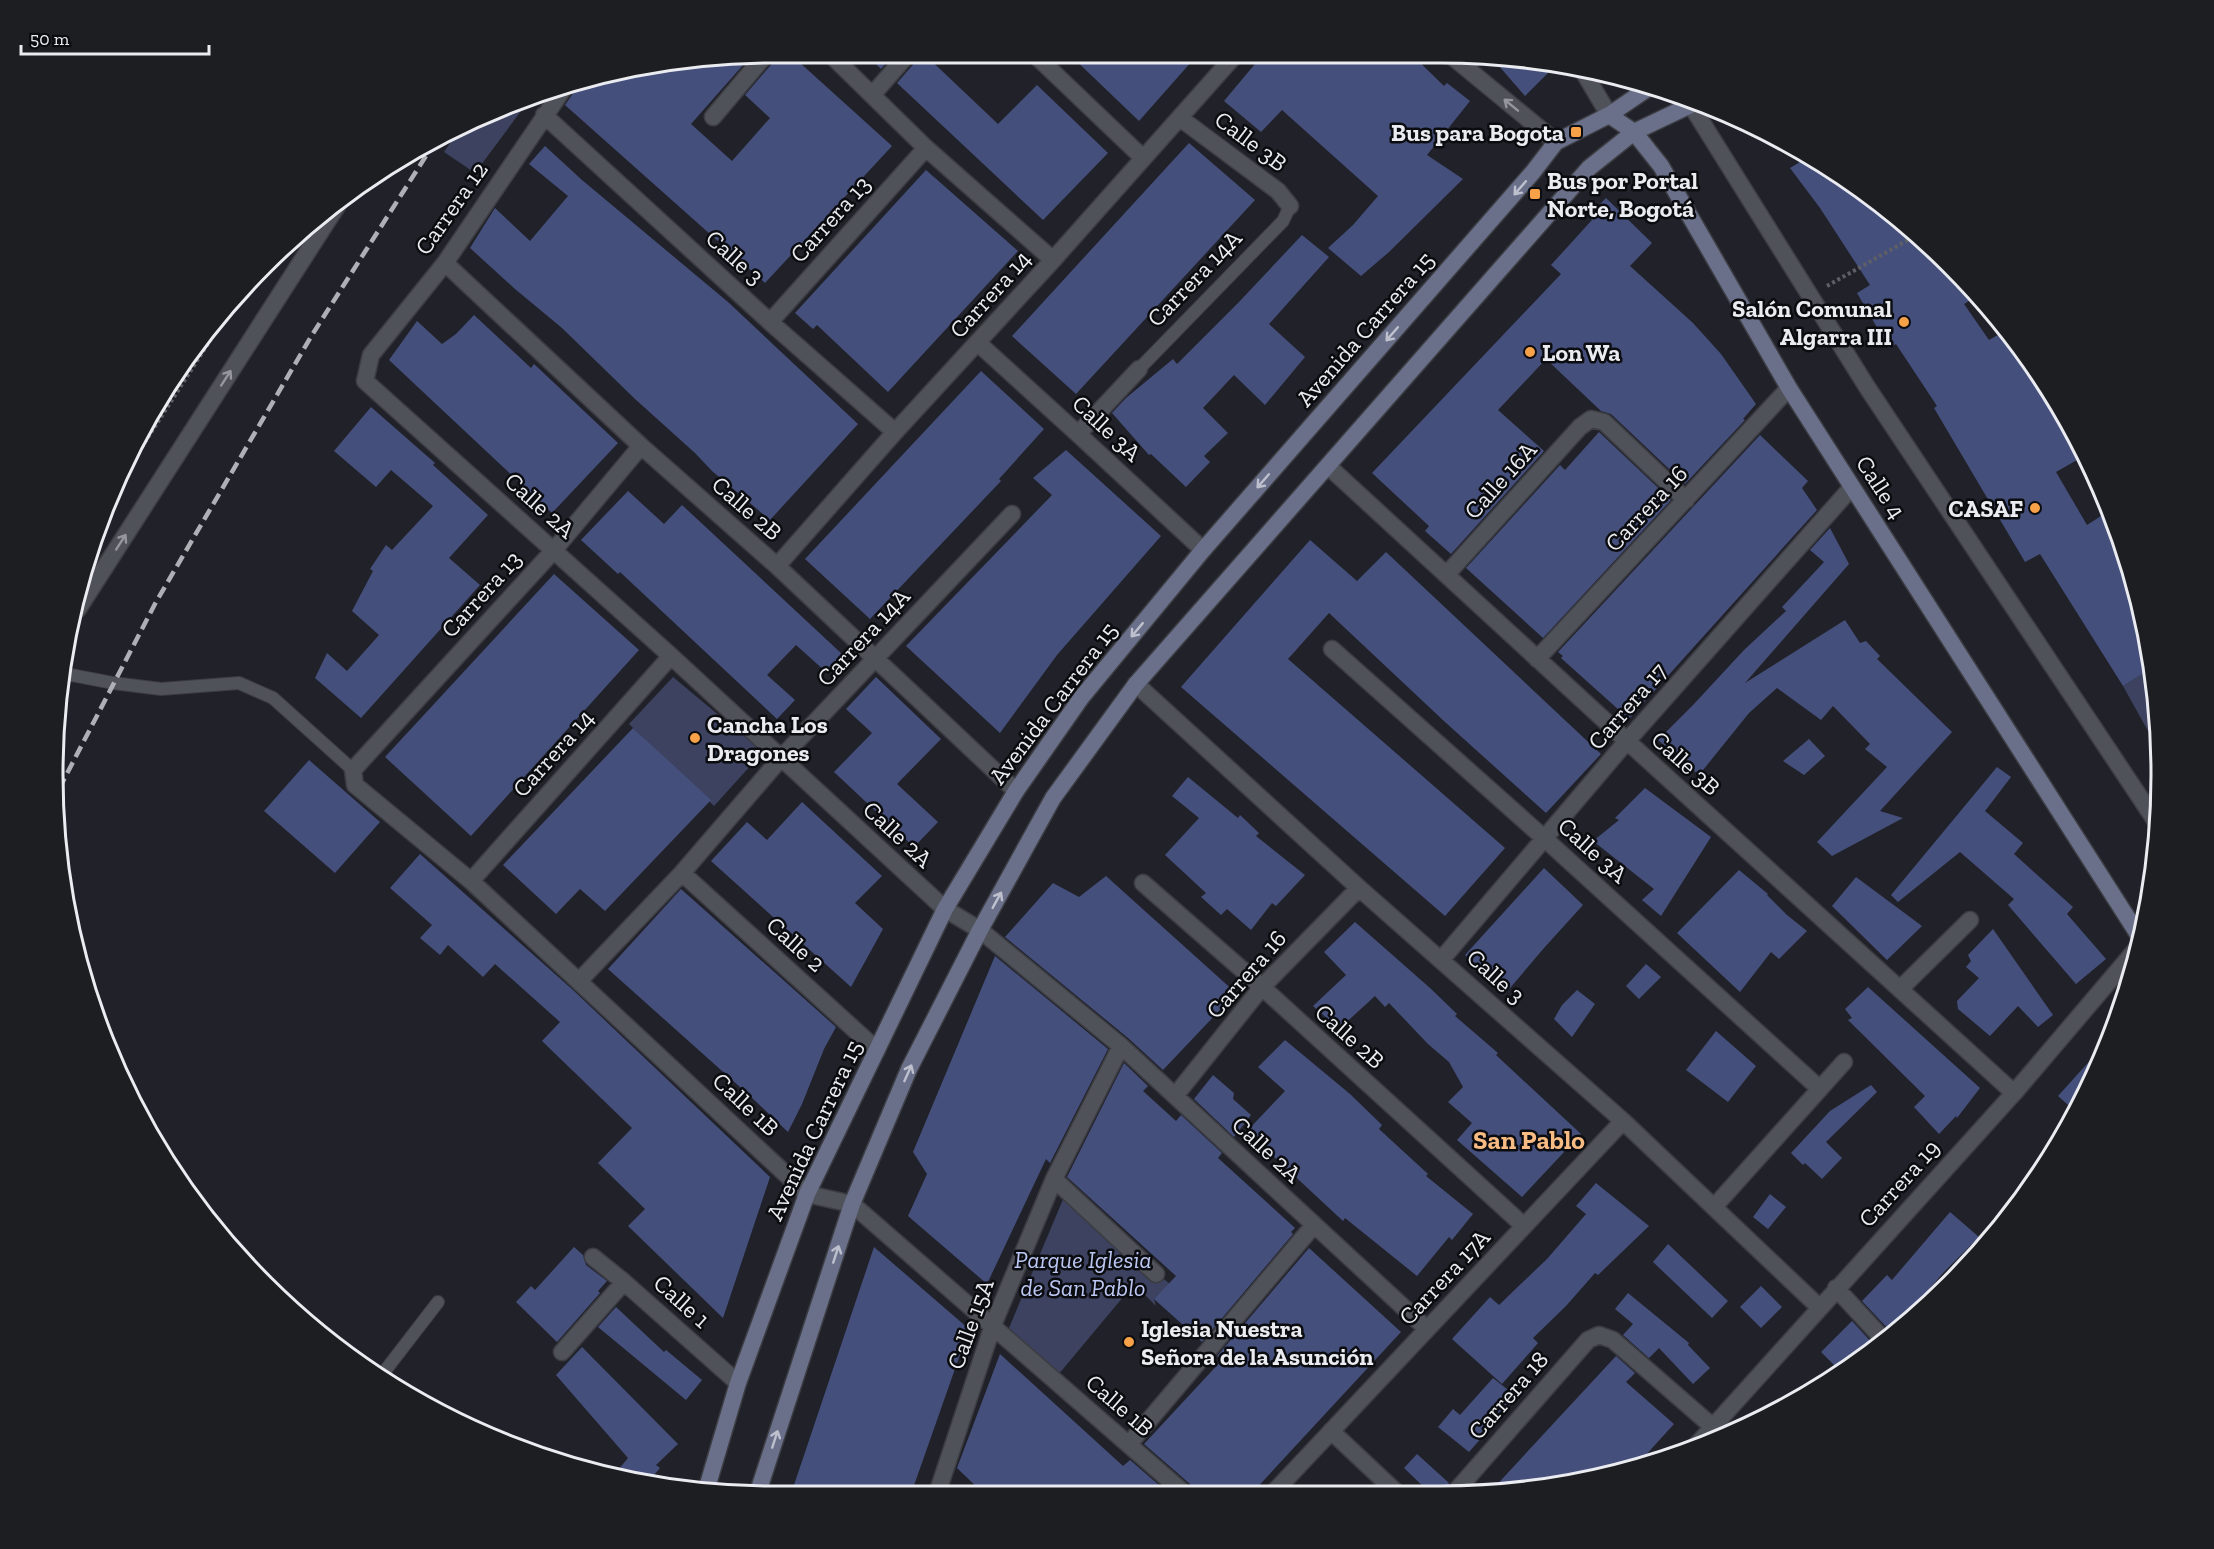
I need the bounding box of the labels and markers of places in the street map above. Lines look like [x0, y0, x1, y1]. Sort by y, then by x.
place label: Bus para Bogota [1391, 118, 1564, 147]
marker: Bus para Bogota [1569, 125, 1583, 139]
place label: Bus por Portal Norte, Bogotá [1547, 166, 1698, 223]
marker: Bus por Portal Norte, Bogotá [1528, 187, 1542, 201]
place label: Salón Comunal Algarra III [1732, 294, 1892, 351]
marker: Salón Comunal Algarra III [1897, 315, 1911, 329]
place label: Lon Wa [1542, 338, 1620, 367]
marker: Lon Wa [1523, 345, 1537, 359]
place label: CASAF [1948, 494, 2023, 523]
marker: CASAF [2028, 501, 2042, 515]
place label: Cancha Los Dragones [707, 710, 828, 767]
marker: Cancha Los Dragones [688, 731, 702, 745]
place label: Iglesia Nuestra Señora de la Asunción [1141, 1314, 1374, 1371]
marker: Iglesia Nuestra Señora de la Asunción [1122, 1335, 1136, 1349]

